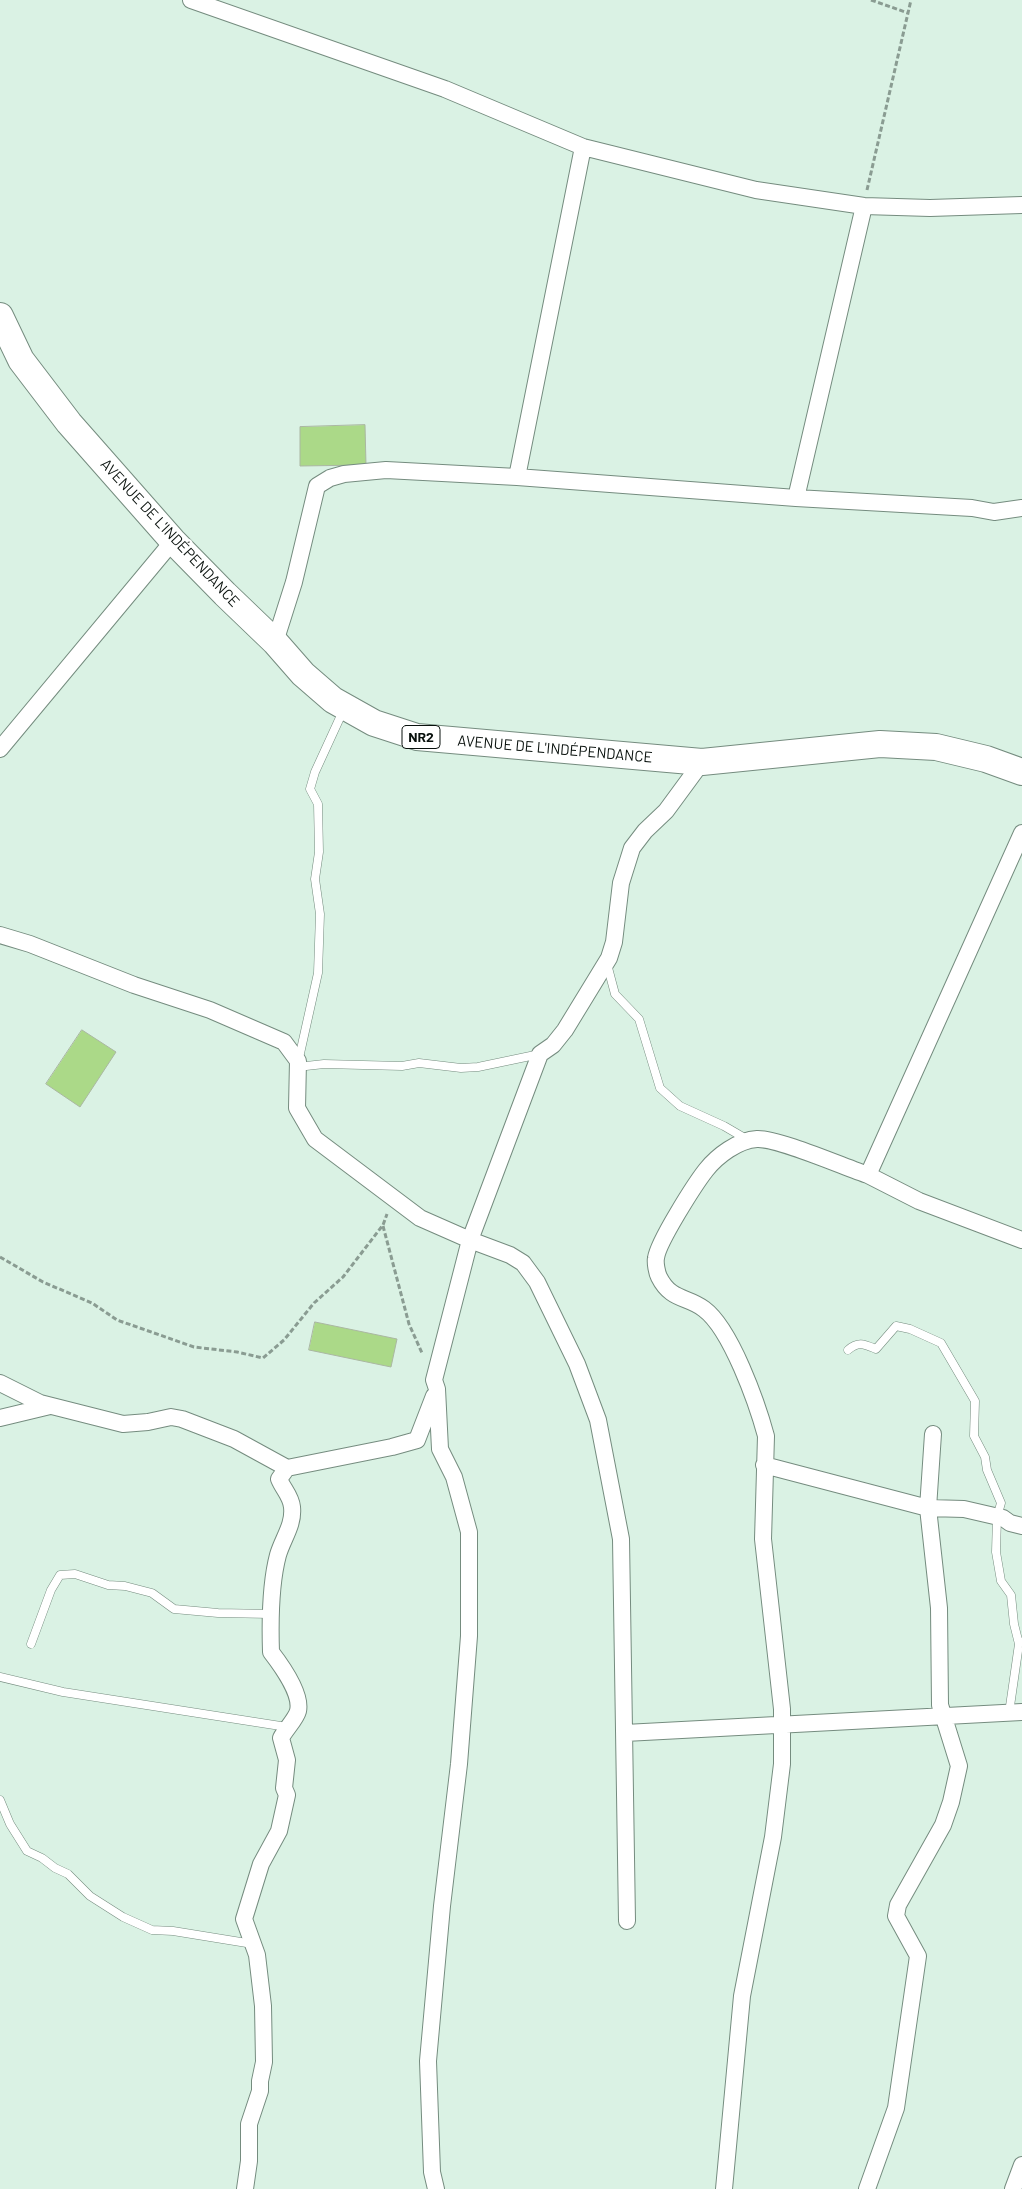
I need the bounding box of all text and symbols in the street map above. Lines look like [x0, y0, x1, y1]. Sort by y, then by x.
street label: AVENUE DE L'INDÉPENDANCE [97, 455, 243, 611]
road number: NR2 [402, 726, 440, 749]
street label: AVENUE DE L'INDÉPENDANCE [457, 732, 653, 766]

